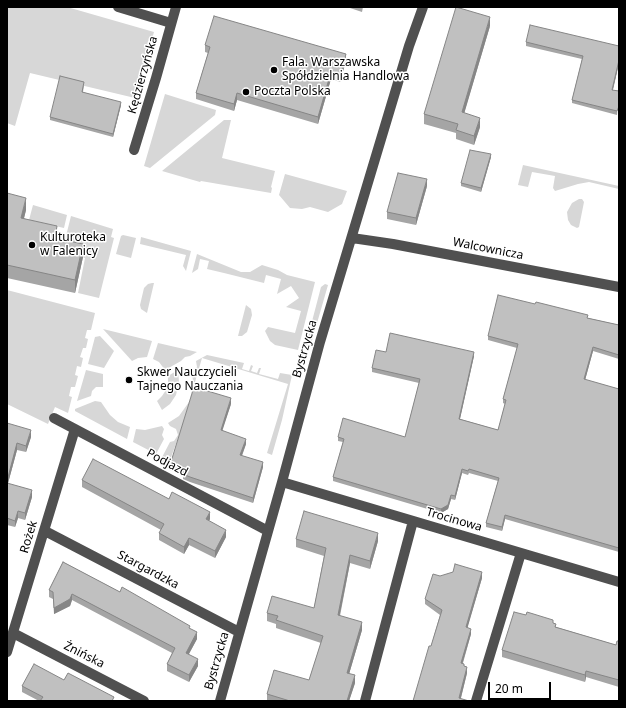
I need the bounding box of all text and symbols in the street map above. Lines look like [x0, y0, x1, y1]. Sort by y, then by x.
street label: Kędzierzyńska [125, 35, 161, 115]
place label: Fala. Warszawska Spółdzielnia Handlowa [282, 56, 409, 84]
marker: Fala. Warszawska Spółdzielnia Handlowa [269, 65, 279, 75]
place label: Poczta Polska [254, 85, 331, 99]
marker: Poczta Polska [241, 87, 251, 97]
place label: Kulturoteka w Falenicy [40, 231, 106, 259]
street label: Walcownicza [451, 235, 525, 263]
marker: Kulturoteka w Falenicy [27, 240, 37, 250]
street label: Bystrzycka [290, 318, 320, 380]
place label: Skwer Nauczycieli Tajnego Nauczania [137, 366, 243, 394]
marker: Skwer Nauczycieli Tajnego Nauczania [124, 375, 134, 385]
street label: Podjazd [144, 446, 190, 480]
street label: Trocinowa [424, 505, 484, 535]
street label: Rożek [17, 519, 41, 555]
street label: Stargardzka [115, 548, 181, 592]
street label: Bystrzycka [202, 630, 232, 692]
street label: Żnińska [61, 639, 107, 671]
scale bar [490, 674, 553, 700]
text: 20 m [495, 680, 523, 697]

